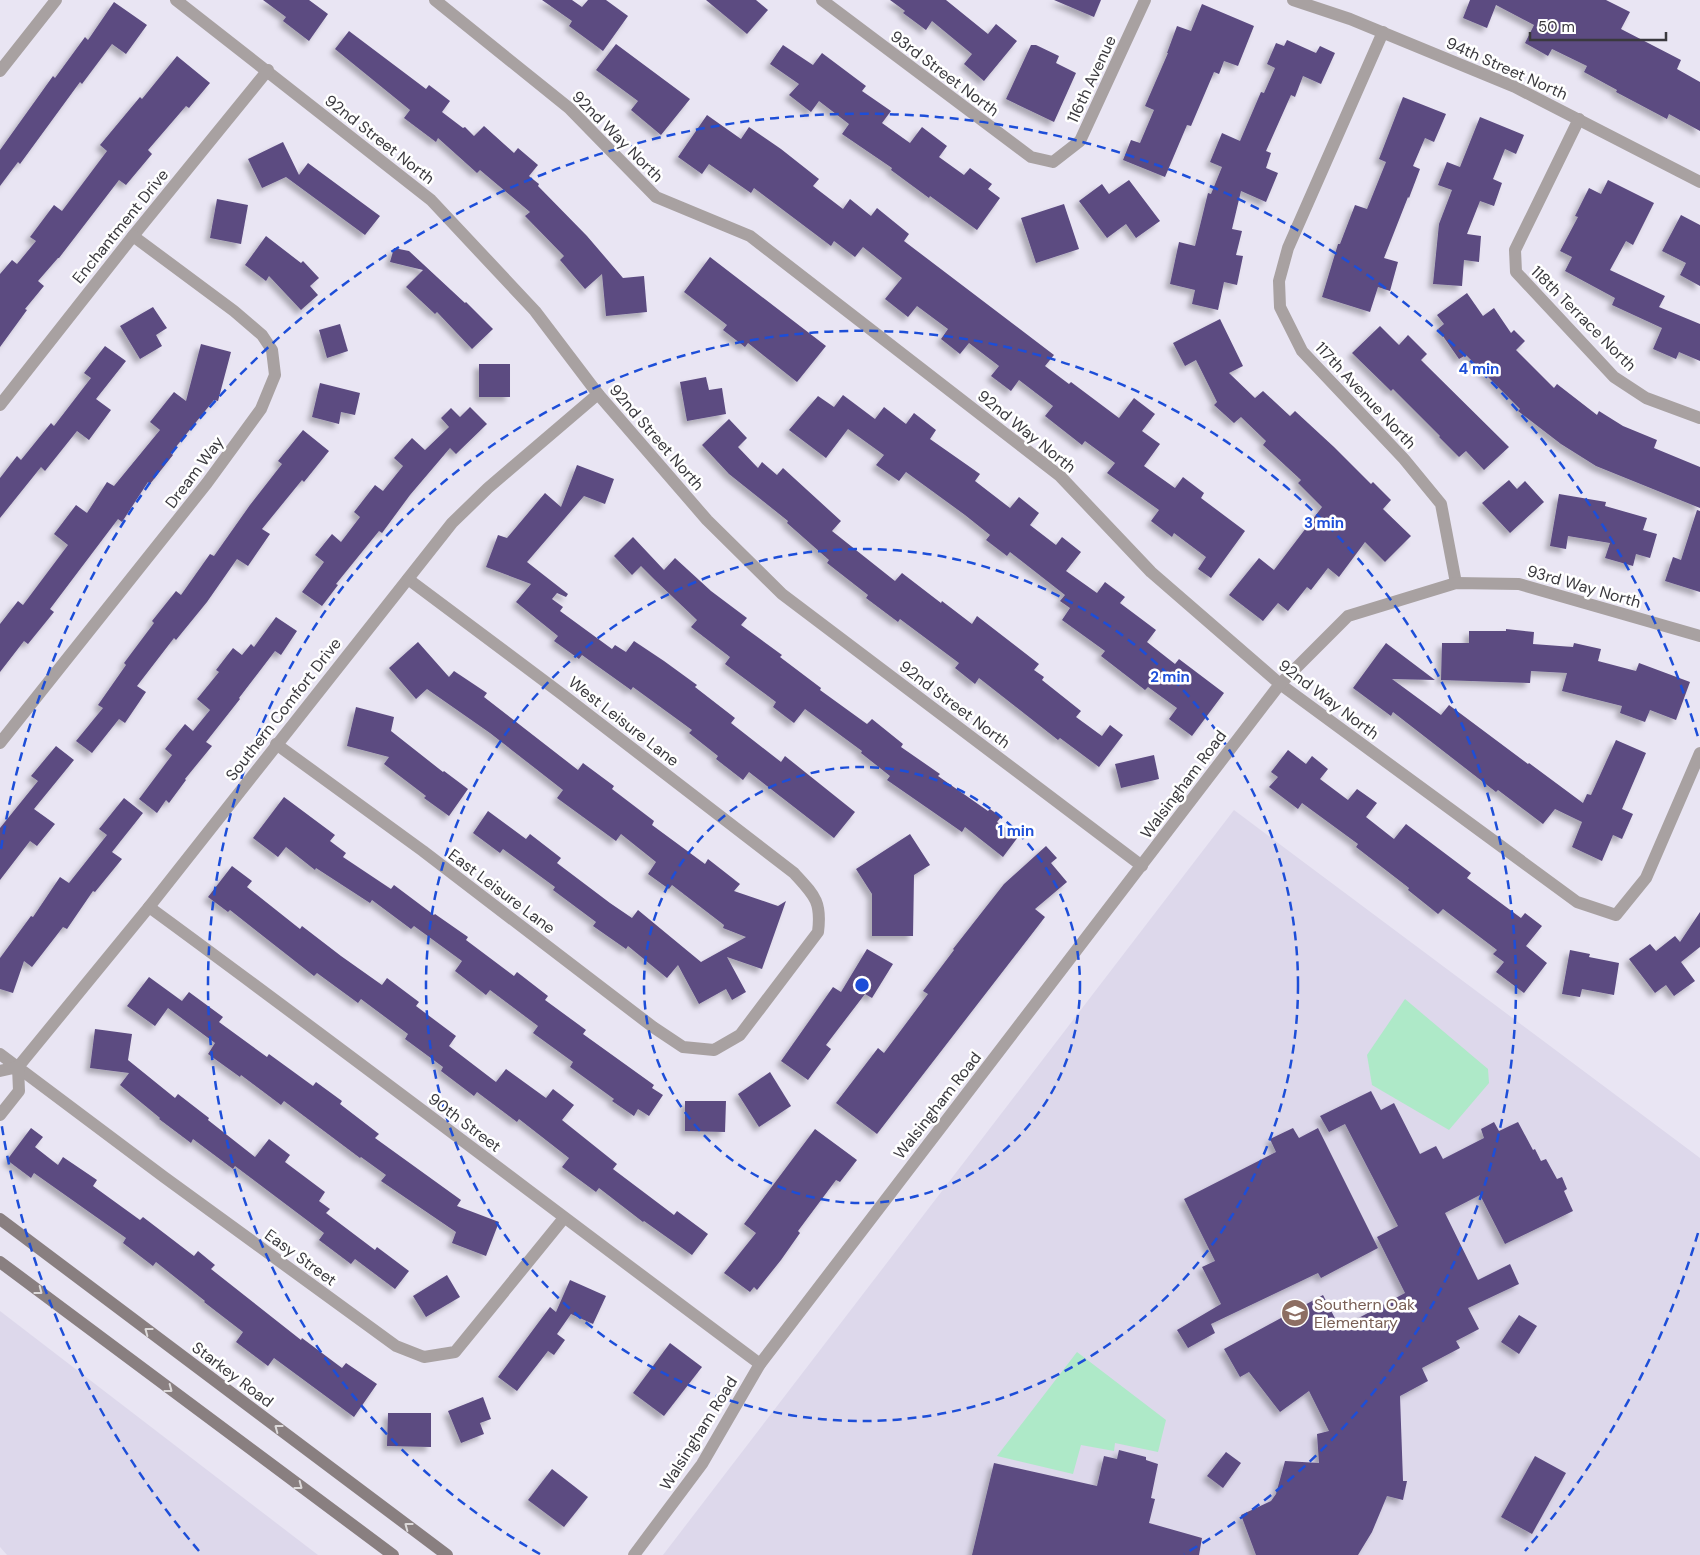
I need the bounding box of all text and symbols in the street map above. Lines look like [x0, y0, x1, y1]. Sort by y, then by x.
scale bar [1530, 10, 1666, 42]
text: 50 m [1538, 17, 1575, 37]
street label: 93rd Street North [886, 26, 1003, 121]
street label: 116th Avenue [1062, 32, 1121, 126]
street label: 94th Street North [1443, 32, 1571, 105]
street label: 92nd Way North [568, 86, 668, 186]
street label: 92nd Street North [320, 90, 439, 189]
street label: Enchantment Drive [68, 165, 173, 288]
street label: 118th Terrace North [1526, 261, 1641, 376]
street label: 117th Avenue North [1311, 337, 1421, 453]
text: 4 min [1459, 359, 1499, 379]
street label: 92nd Street North [605, 380, 709, 495]
street label: 92nd Way North [973, 385, 1080, 478]
street label: Dream Way [160, 432, 228, 513]
text: 3 min [1304, 513, 1344, 533]
street label: 93rd Way North [1525, 560, 1643, 613]
street label: Southern Comfort Drive [221, 633, 346, 785]
street label: 92nd Way North [1274, 655, 1383, 744]
street label: 92nd Street North [895, 656, 1015, 753]
text: 2 min [1150, 667, 1190, 687]
street label: West Leisure Lane [564, 672, 683, 771]
street label: Walsingham Road [1136, 726, 1231, 843]
text: 1 min [998, 821, 1034, 841]
street label: East Leisure Lane [444, 844, 559, 938]
centre of rings [853, 976, 871, 994]
street label: Walsingham Road [889, 1047, 986, 1163]
street label: 90th Street [424, 1088, 505, 1157]
street label: Easy Street [261, 1224, 341, 1291]
one-way arrow [33, 1286, 42, 1294]
place label: Southern Oak Elementary [1314, 1294, 1415, 1333]
school or university icon: Southern Oak Elementary [1280, 1298, 1310, 1328]
one-way arrow [145, 1328, 154, 1336]
street label: Starkey Road [188, 1337, 278, 1412]
street label: Walsingham Road [655, 1372, 742, 1494]
one-way arrow [163, 1383, 173, 1392]
one-way arrow [274, 1425, 284, 1434]
one-way arrow [293, 1480, 303, 1489]
one-way arrow [405, 1523, 414, 1531]

